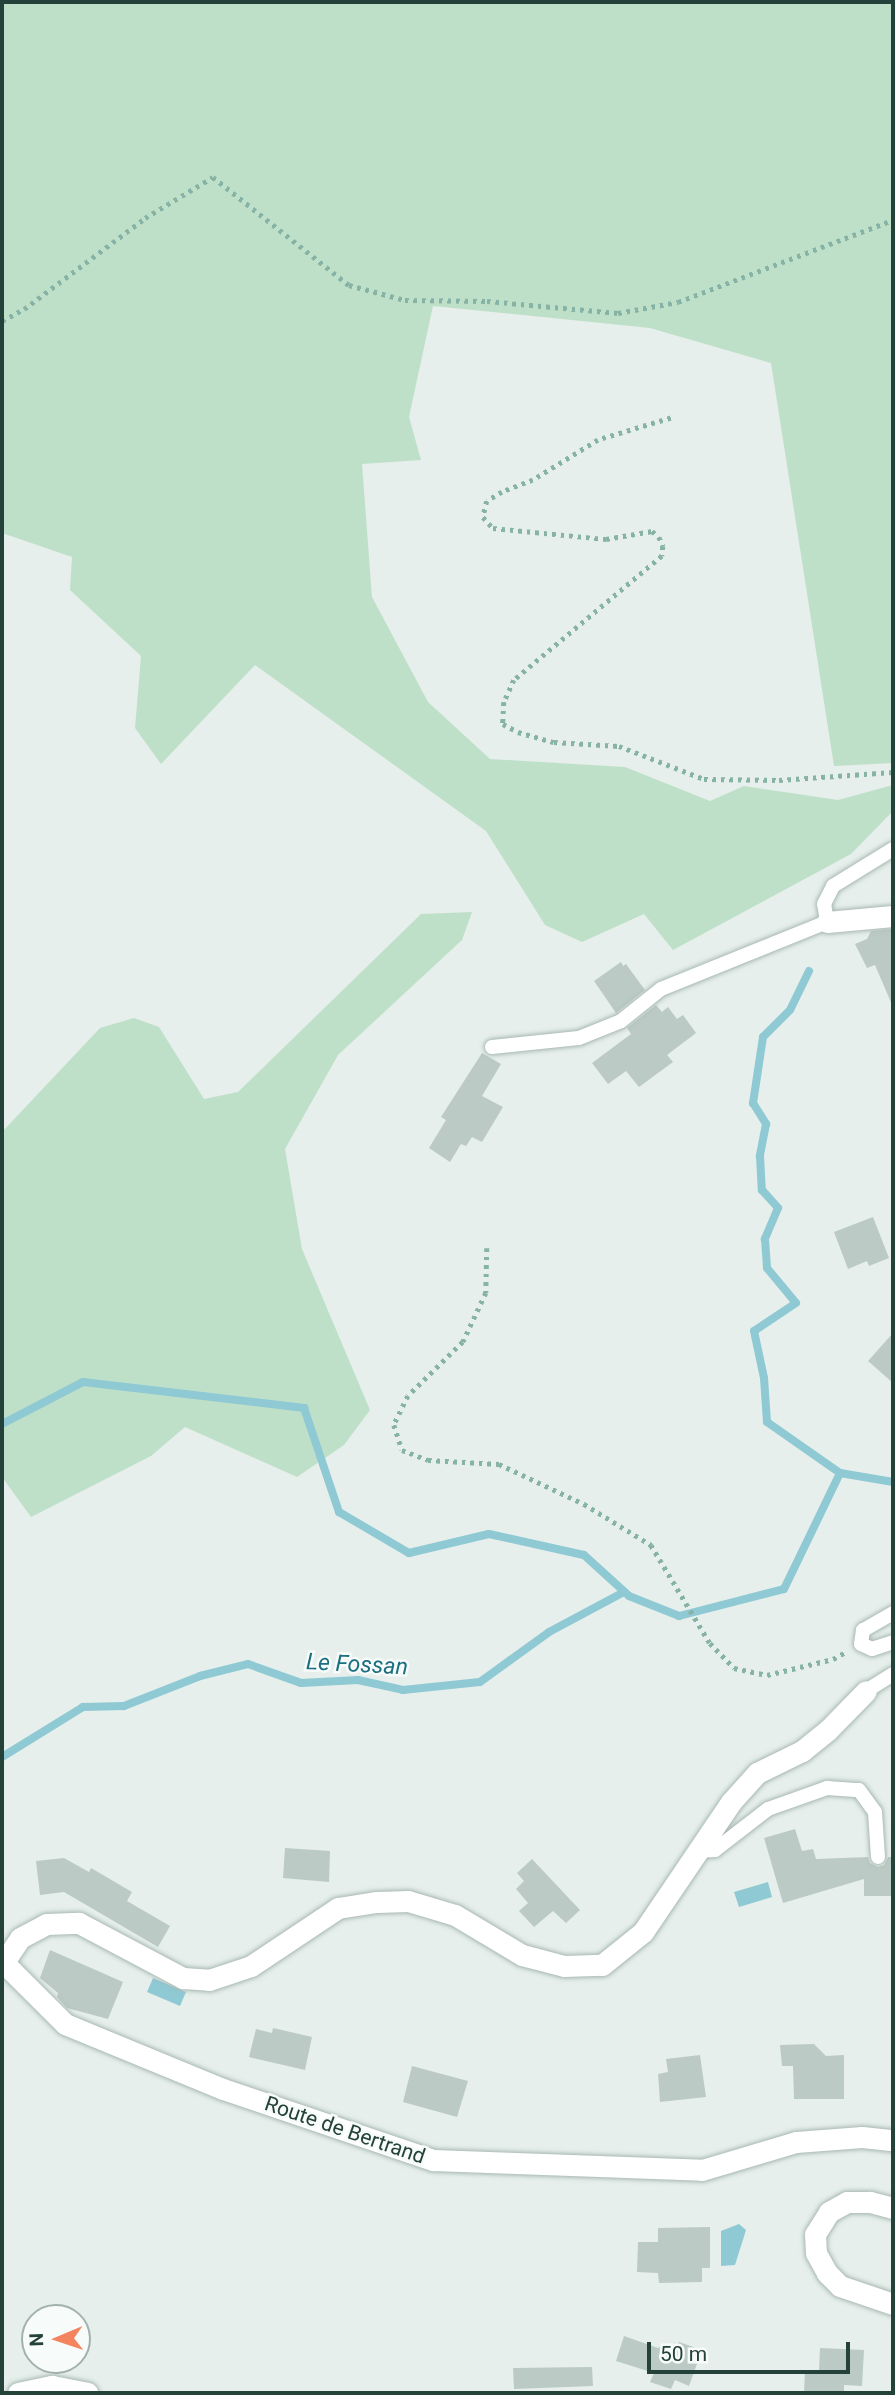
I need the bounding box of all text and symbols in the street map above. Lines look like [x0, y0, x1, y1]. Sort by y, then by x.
water label: Le Fossan [305, 1649, 409, 1681]
street label: Route de Bertrand [261, 2091, 429, 2169]
north arrow [21, 2304, 91, 2374]
scale bar [650, 2328, 853, 2372]
text: N [25, 2333, 48, 2347]
text: 50 m [660, 2342, 707, 2366]

